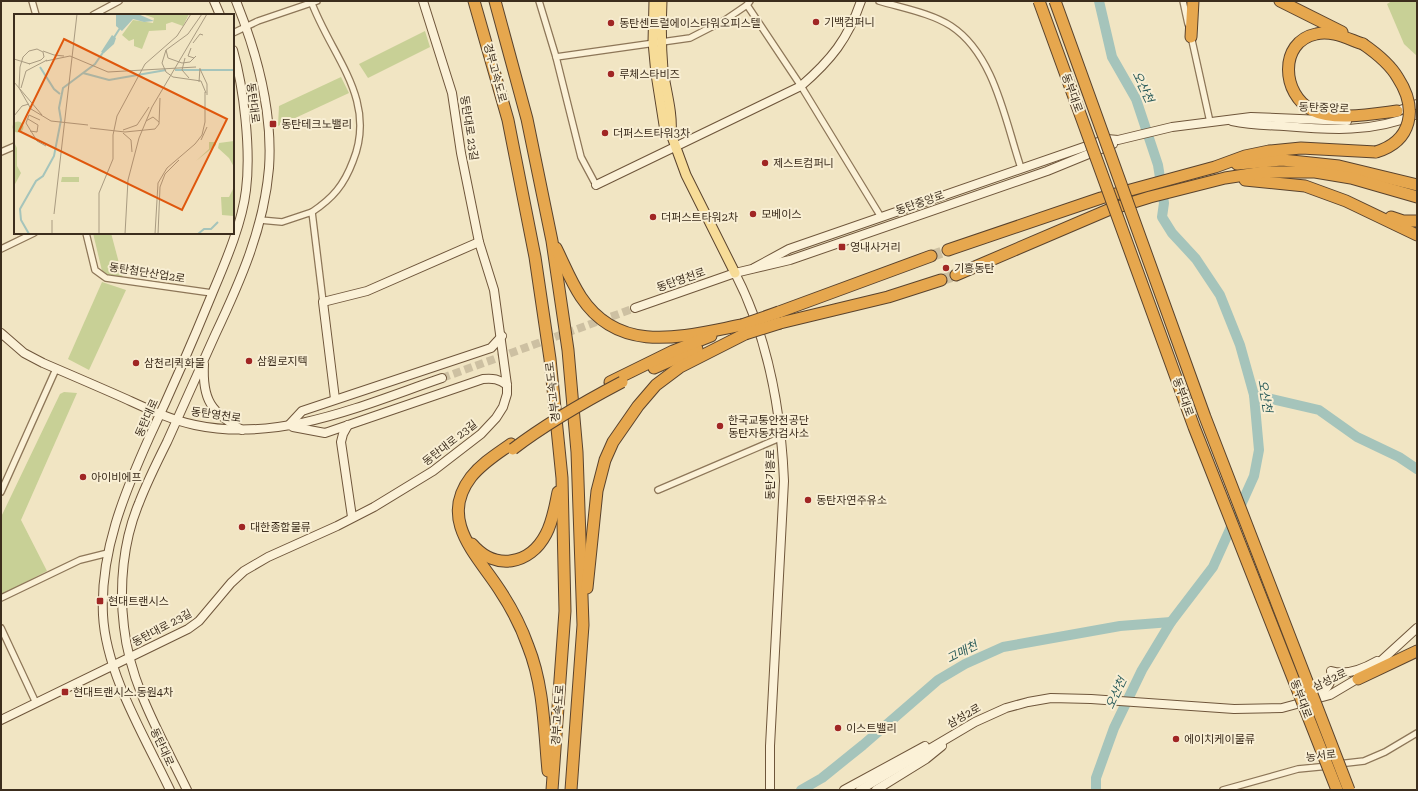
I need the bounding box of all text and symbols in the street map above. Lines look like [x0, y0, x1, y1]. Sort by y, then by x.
inset map [14, 14, 234, 234]
place label: 기백컴퍼니 [824, 16, 875, 29]
place label: 동탄센트럴에이스타워오피스텔 [619, 17, 761, 30]
marker: 기백컴퍼니 [811, 17, 821, 27]
marker: 동탄센트럴에이스타워오피스텔 [606, 18, 616, 28]
street label: 경부고속도로 [481, 42, 509, 104]
place label: 루체스타비즈 [619, 68, 680, 81]
marker: 루체스타비즈 [606, 69, 616, 79]
water label: 오산천 [1129, 69, 1157, 107]
street label: 동부대로 [1059, 72, 1085, 114]
street label: 동탄대로 [244, 82, 262, 124]
street label: 동탄대로 23길 [457, 95, 481, 161]
street label: 동탄중앙로 [1298, 101, 1350, 115]
place label: 동탄테크노밸리 [281, 118, 352, 131]
marker: 동탄테크노밸리 [268, 119, 278, 129]
place label: 더퍼스트타워3차 [613, 127, 690, 140]
marker: 더퍼스트타워3차 [600, 128, 610, 138]
place label: 제스트컴퍼니 [773, 157, 834, 170]
marker: 제스트컴퍼니 [760, 158, 770, 168]
street label: 동탄중앙로 [894, 189, 946, 217]
place label: 모베이스 [761, 208, 801, 221]
marker: 모베이스 [748, 209, 758, 219]
place label: 더퍼스트타워2차 [661, 211, 738, 224]
marker: 더퍼스트타워2차 [648, 212, 658, 222]
place label: 영내사거리 [850, 241, 901, 254]
marker: 영내사거리 [837, 242, 847, 252]
street label: 동탄첨단산업2로 [108, 261, 186, 285]
place label: 기흥동탄 [954, 262, 994, 275]
marker: 기흥동탄 [941, 263, 951, 273]
street label: 동탄영천로 [655, 266, 707, 294]
place label: 삼원로지텍 [257, 355, 308, 368]
marker: 삼원로지텍 [244, 356, 254, 366]
place label: 삼천리퀵화물 [144, 357, 205, 370]
marker: 삼천리퀵화물 [131, 358, 141, 368]
street label: 경부고속도로 [543, 361, 563, 423]
street label: 동부대로 [1170, 376, 1196, 418]
water label: 오산천 [1255, 378, 1275, 415]
street label: 동탄대로 [133, 397, 161, 439]
street label: 동탄영천로 [190, 405, 242, 425]
place label: 한국교통안전공단 동탄자동차검사소 [728, 414, 809, 440]
street label: 동탄대로 23길 [420, 418, 480, 468]
marker: 한국교통안전공단 동탄자동차검사소 [715, 421, 725, 431]
street label: 동탄기흥로 [764, 450, 777, 500]
place label: 아이비에프 [91, 471, 142, 484]
marker: 아이비에프 [78, 472, 88, 482]
place label: 동탄자연주유소 [816, 494, 887, 507]
marker: 동탄자연주유소 [803, 495, 813, 505]
place label: 대한종합물류 [250, 521, 311, 534]
marker: 대한종합물류 [237, 522, 247, 532]
place label: 현대트랜시스 [108, 595, 169, 608]
marker: 현대트랜시스 [95, 596, 105, 606]
street label: 동탄대로 23길 [130, 607, 194, 649]
water label: 고매천 [944, 637, 982, 666]
street label: 삼성2로 [1311, 666, 1349, 694]
water label: 오산천 [1103, 673, 1130, 711]
street label: 동부대로 [1288, 678, 1314, 720]
street label: 경부고속도로 [549, 684, 567, 746]
place label: 현대트랜시스.동원4차 [73, 686, 173, 699]
marker: 현대트랜시스.동원4차 [60, 687, 70, 697]
street label: 삼성2로 [945, 701, 983, 731]
place label: 이스트밸리 [846, 722, 897, 735]
marker: 이스트밸리 [833, 723, 843, 733]
street label: 동탄대로 [148, 726, 176, 768]
place label: 에이치케이물류 [1184, 733, 1255, 746]
marker: 에이치케이물류 [1171, 734, 1181, 744]
street label: 농서로 [1305, 748, 1337, 764]

